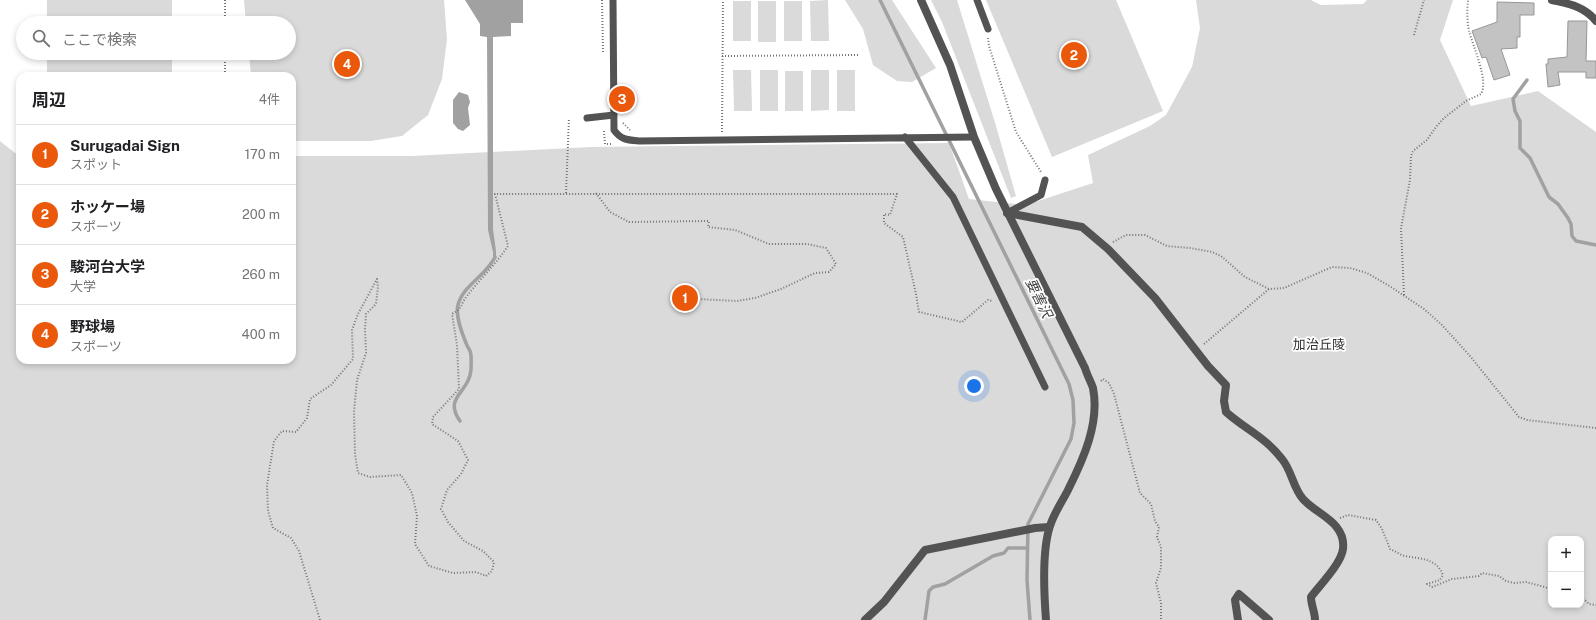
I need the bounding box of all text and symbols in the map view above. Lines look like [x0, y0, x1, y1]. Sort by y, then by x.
search box [16, 16, 296, 60]
icon: search [30, 27, 52, 49]
text: ここで検索 [62, 31, 137, 48]
pin: 2 [1061, 40, 1087, 70]
pin: 4 [334, 49, 360, 79]
pin: 3 [609, 84, 635, 114]
text: 周辺 [32, 90, 66, 110]
text: 4件 [259, 92, 280, 107]
text: Surugadai Sign [70, 137, 180, 154]
text: 1 [42, 147, 48, 162]
text: 170 m [245, 147, 280, 162]
text: スポット [70, 157, 122, 172]
text: ホッケー場 [70, 198, 145, 215]
text: 2 [41, 207, 49, 222]
text: 200 m [242, 207, 280, 222]
text: スポーツ [70, 219, 122, 234]
text: 駿河台大学 [70, 258, 145, 275]
text: 3 [41, 267, 49, 282]
text: 260 m [242, 267, 280, 282]
water label: 要害沢 [1023, 276, 1056, 322]
text: 大学 [70, 279, 96, 294]
pin: 1 [672, 283, 698, 313]
text: 野球場 [70, 318, 115, 335]
text: 4 [41, 327, 49, 342]
text: 400 m [242, 327, 280, 342]
park label: 加治丘陵 [1293, 337, 1345, 352]
text: スポーツ [70, 339, 122, 354]
your location [964, 376, 984, 396]
map controls [1548, 536, 1584, 608]
button: + [1548, 536, 1584, 572]
button: − [1548, 572, 1584, 608]

